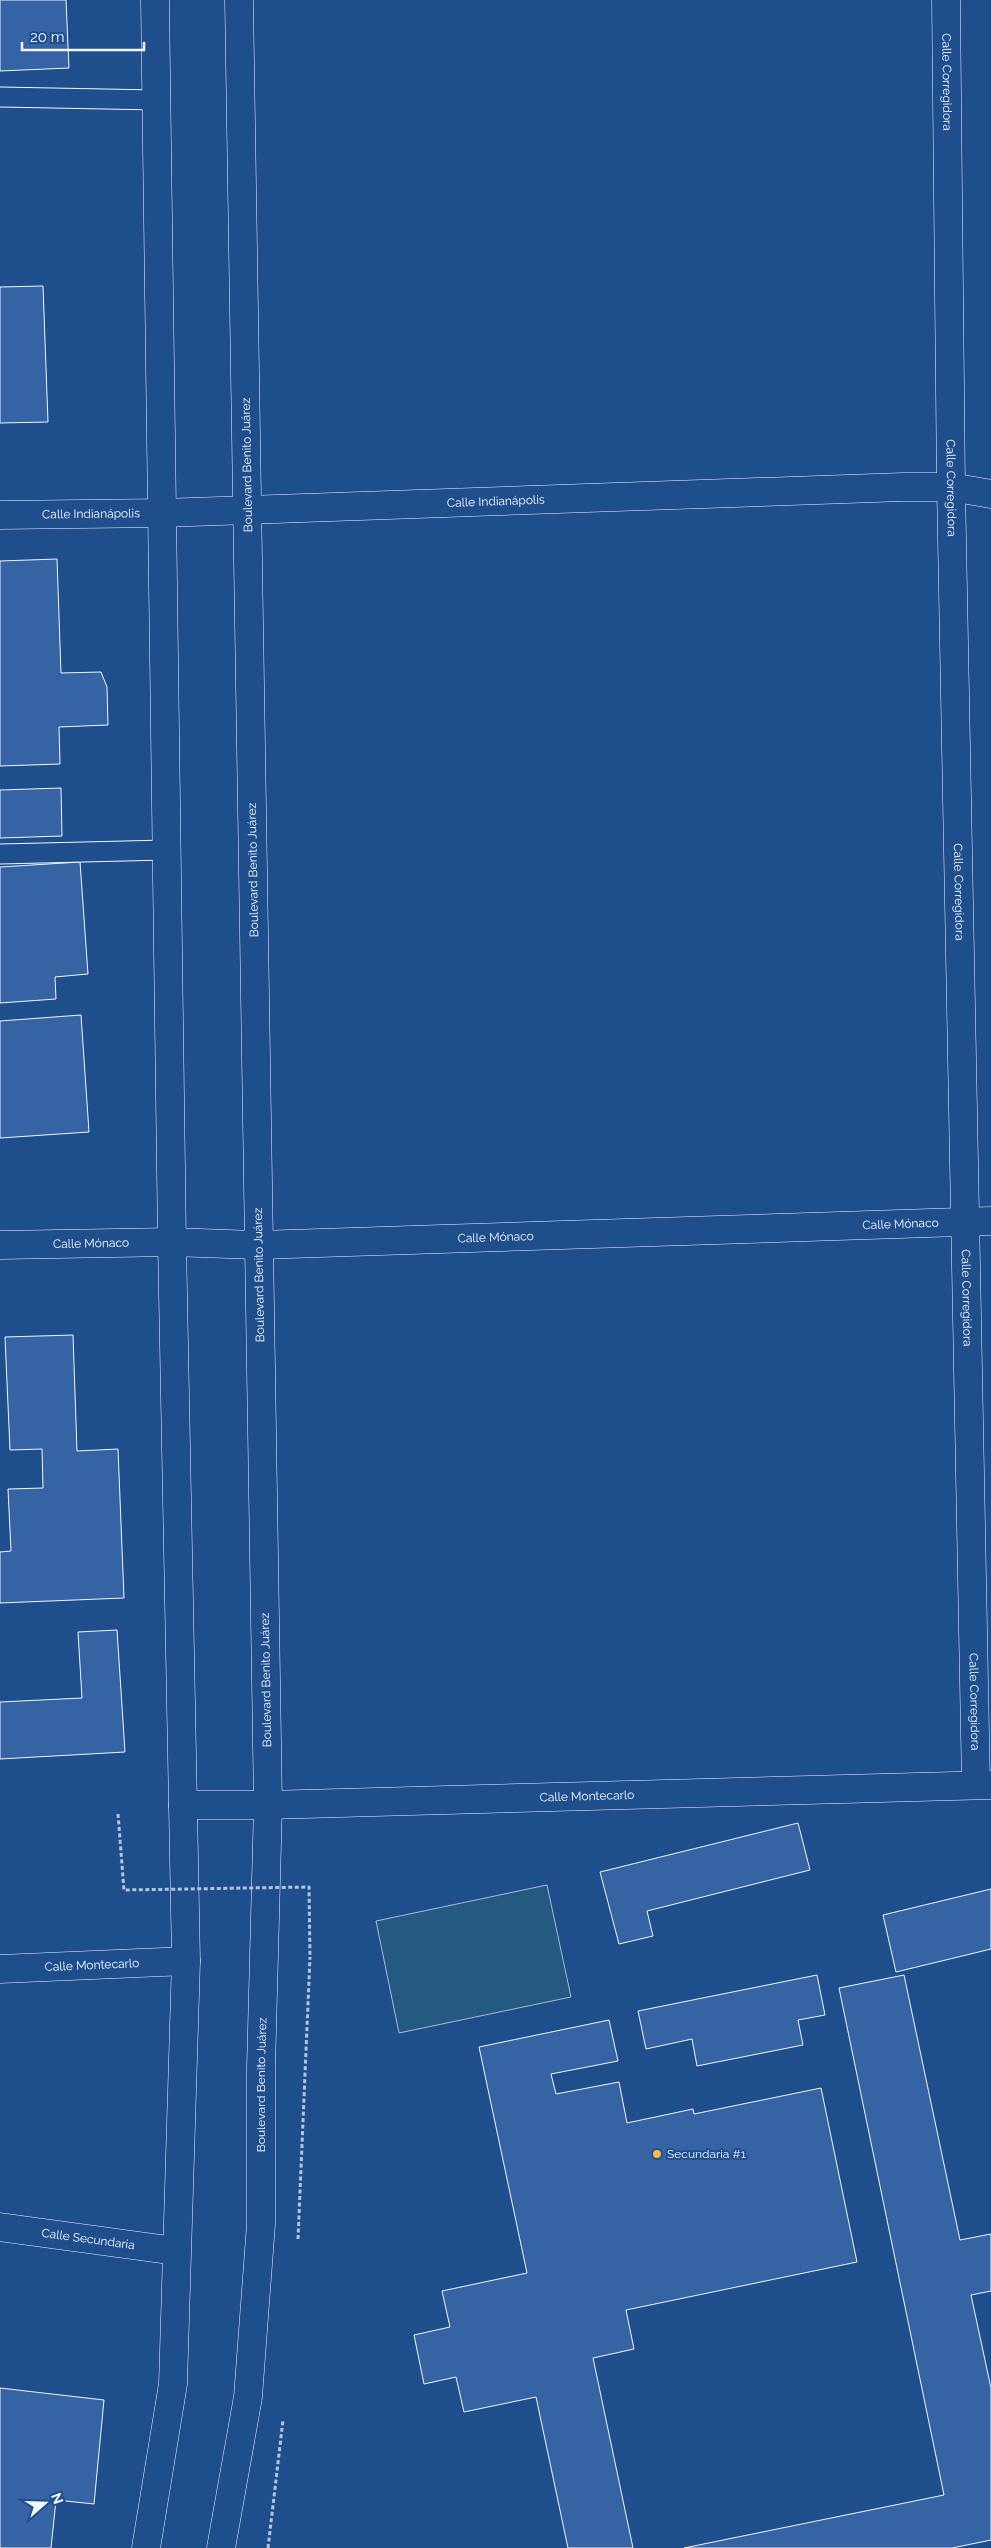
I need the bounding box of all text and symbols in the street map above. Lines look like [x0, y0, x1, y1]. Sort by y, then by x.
scale bar [22, 20, 145, 52]
text: 20 m [30, 28, 65, 46]
street label: Calle Corregidora [939, 33, 954, 131]
street label: Boulevard Benito Juárez [239, 398, 255, 532]
street label: Calle Corregidora [944, 439, 959, 537]
street label: Calle Indianápolis [447, 493, 545, 510]
street label: Calle Indianápolis [42, 506, 140, 521]
street label: Boulevard Benito Juárez [245, 803, 261, 937]
street label: Calle Corregidora [951, 843, 967, 941]
street label: Boulevard Benito Juárez [251, 1208, 267, 1342]
street label: Calle Mónaco [862, 1216, 939, 1232]
street label: Calle Mónaco [457, 1229, 534, 1245]
street label: Calle Mónaco [53, 1236, 129, 1251]
street label: Calle Corregidora [959, 1249, 975, 1347]
street label: Boulevard Benito Juárez [258, 1613, 274, 1747]
street label: Calle Corregidora [966, 1653, 982, 1751]
street label: Calle Montecarlo [539, 1788, 634, 1804]
street label: Calle Montecarlo [44, 1956, 140, 1974]
street label: Boulevard Benito Juárez [254, 2017, 269, 2152]
place label: Secundaria #1 [667, 2147, 746, 2161]
marker: Secundaria #1 [651, 2148, 663, 2160]
street label: Calle Secundaria [41, 2226, 136, 2252]
north arrow [20, 2478, 70, 2528]
text: N [48, 2491, 67, 2506]

